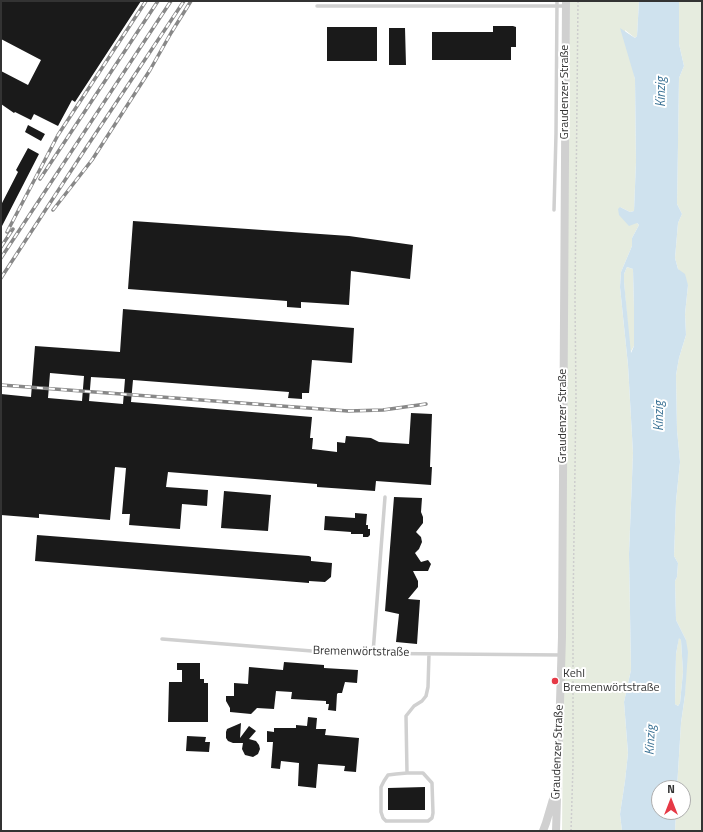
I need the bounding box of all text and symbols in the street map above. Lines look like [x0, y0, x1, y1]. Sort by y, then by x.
street label: Graudenzer Straße [558, 45, 572, 139]
water label: Kinzig [654, 77, 670, 107]
street label: Graudenzer Straße [556, 369, 570, 463]
water label: Kinzig [652, 401, 668, 431]
street label: Bremenwörtstraße [313, 644, 409, 660]
place label: Kehl Bremenwörtstraße [563, 667, 660, 695]
marker: Kehl Bremenwörtstraße [550, 676, 560, 686]
street label: Graudenzer Straße [549, 704, 567, 800]
water label: Kinzig [642, 725, 660, 755]
north arrow [651, 780, 691, 820]
text: N [667, 781, 675, 797]

